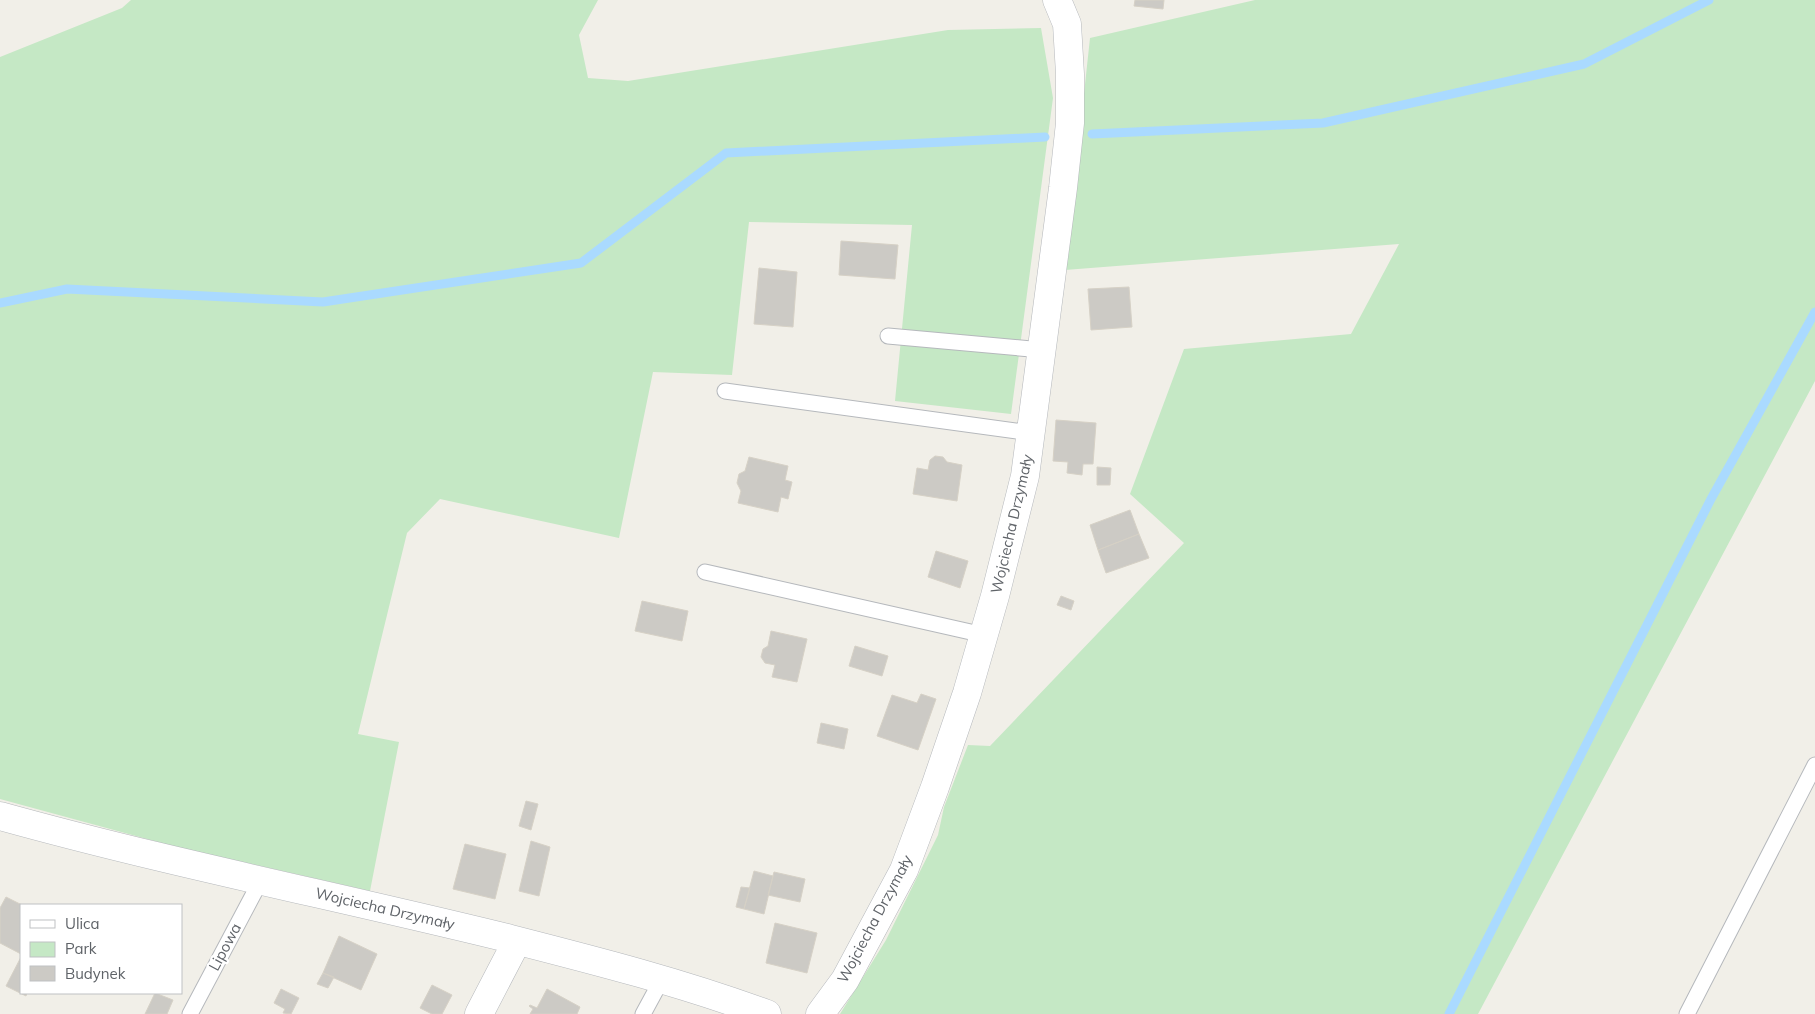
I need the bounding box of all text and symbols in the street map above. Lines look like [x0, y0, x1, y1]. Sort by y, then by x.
street label: Wojciecha Drzymały [986, 452, 1037, 595]
street label: Wojciecha Drzymały [833, 851, 916, 986]
street label: Wojciecha Drzymały [314, 883, 457, 934]
legend [20, 904, 182, 994]
text: Ulica [65, 914, 99, 933]
street label: Lipowa [204, 920, 245, 974]
text: Park [65, 939, 97, 958]
text: Budynek [65, 964, 126, 983]

